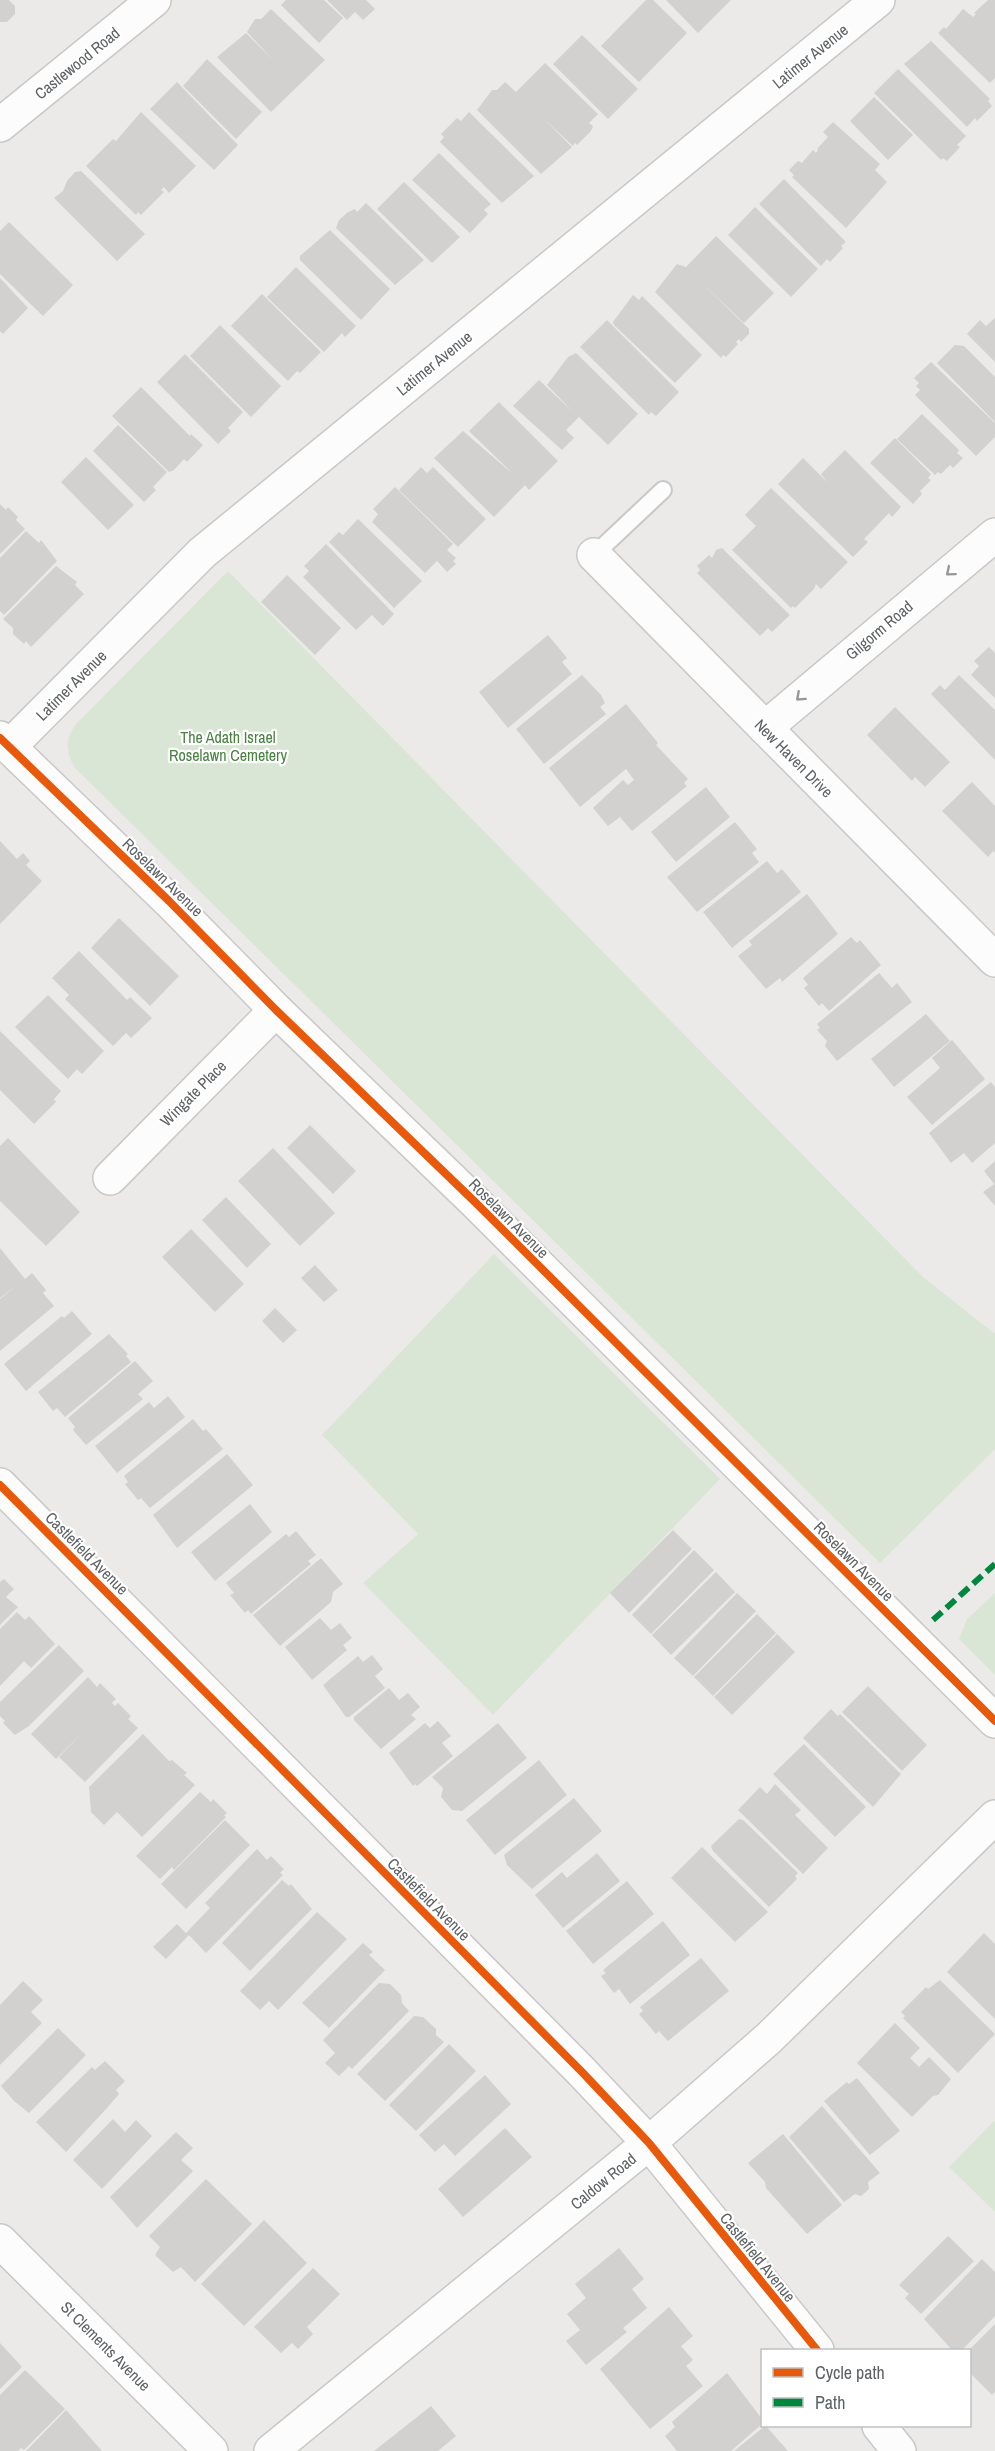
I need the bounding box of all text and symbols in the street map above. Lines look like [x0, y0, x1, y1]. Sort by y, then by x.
street label: Latimer Avenue [767, 19, 853, 93]
street label: Castlewood Road [30, 22, 124, 104]
street label: Latimer Avenue [391, 326, 477, 400]
one-way arrow [946, 565, 957, 576]
street label: Gilgorm Road [841, 595, 917, 665]
street label: Latimer Avenue [31, 645, 111, 725]
one-way arrow [796, 690, 807, 701]
street label: New Haven Drive [750, 714, 838, 802]
park label: The Adath Israel Roselawn Cemetery [169, 726, 287, 766]
street label: Roselawn Avenue [118, 833, 208, 921]
street label: Wingate Place [155, 1055, 231, 1131]
street label: Roselawn Avenue [464, 1173, 554, 1263]
street label: Castlefield Avenue [41, 1507, 133, 1599]
street label: Roselawn Avenue [809, 1516, 899, 1606]
street label: Castlefield Avenue [383, 1853, 475, 1945]
street label: Caldow Road [565, 2148, 641, 2214]
street label: Castlefield Avenue [715, 2208, 801, 2306]
street label: St Clements Avenue [56, 2296, 156, 2396]
legend [761, 2349, 971, 2427]
text: Cycle path [815, 2360, 885, 2385]
text: Path [815, 2390, 845, 2415]

